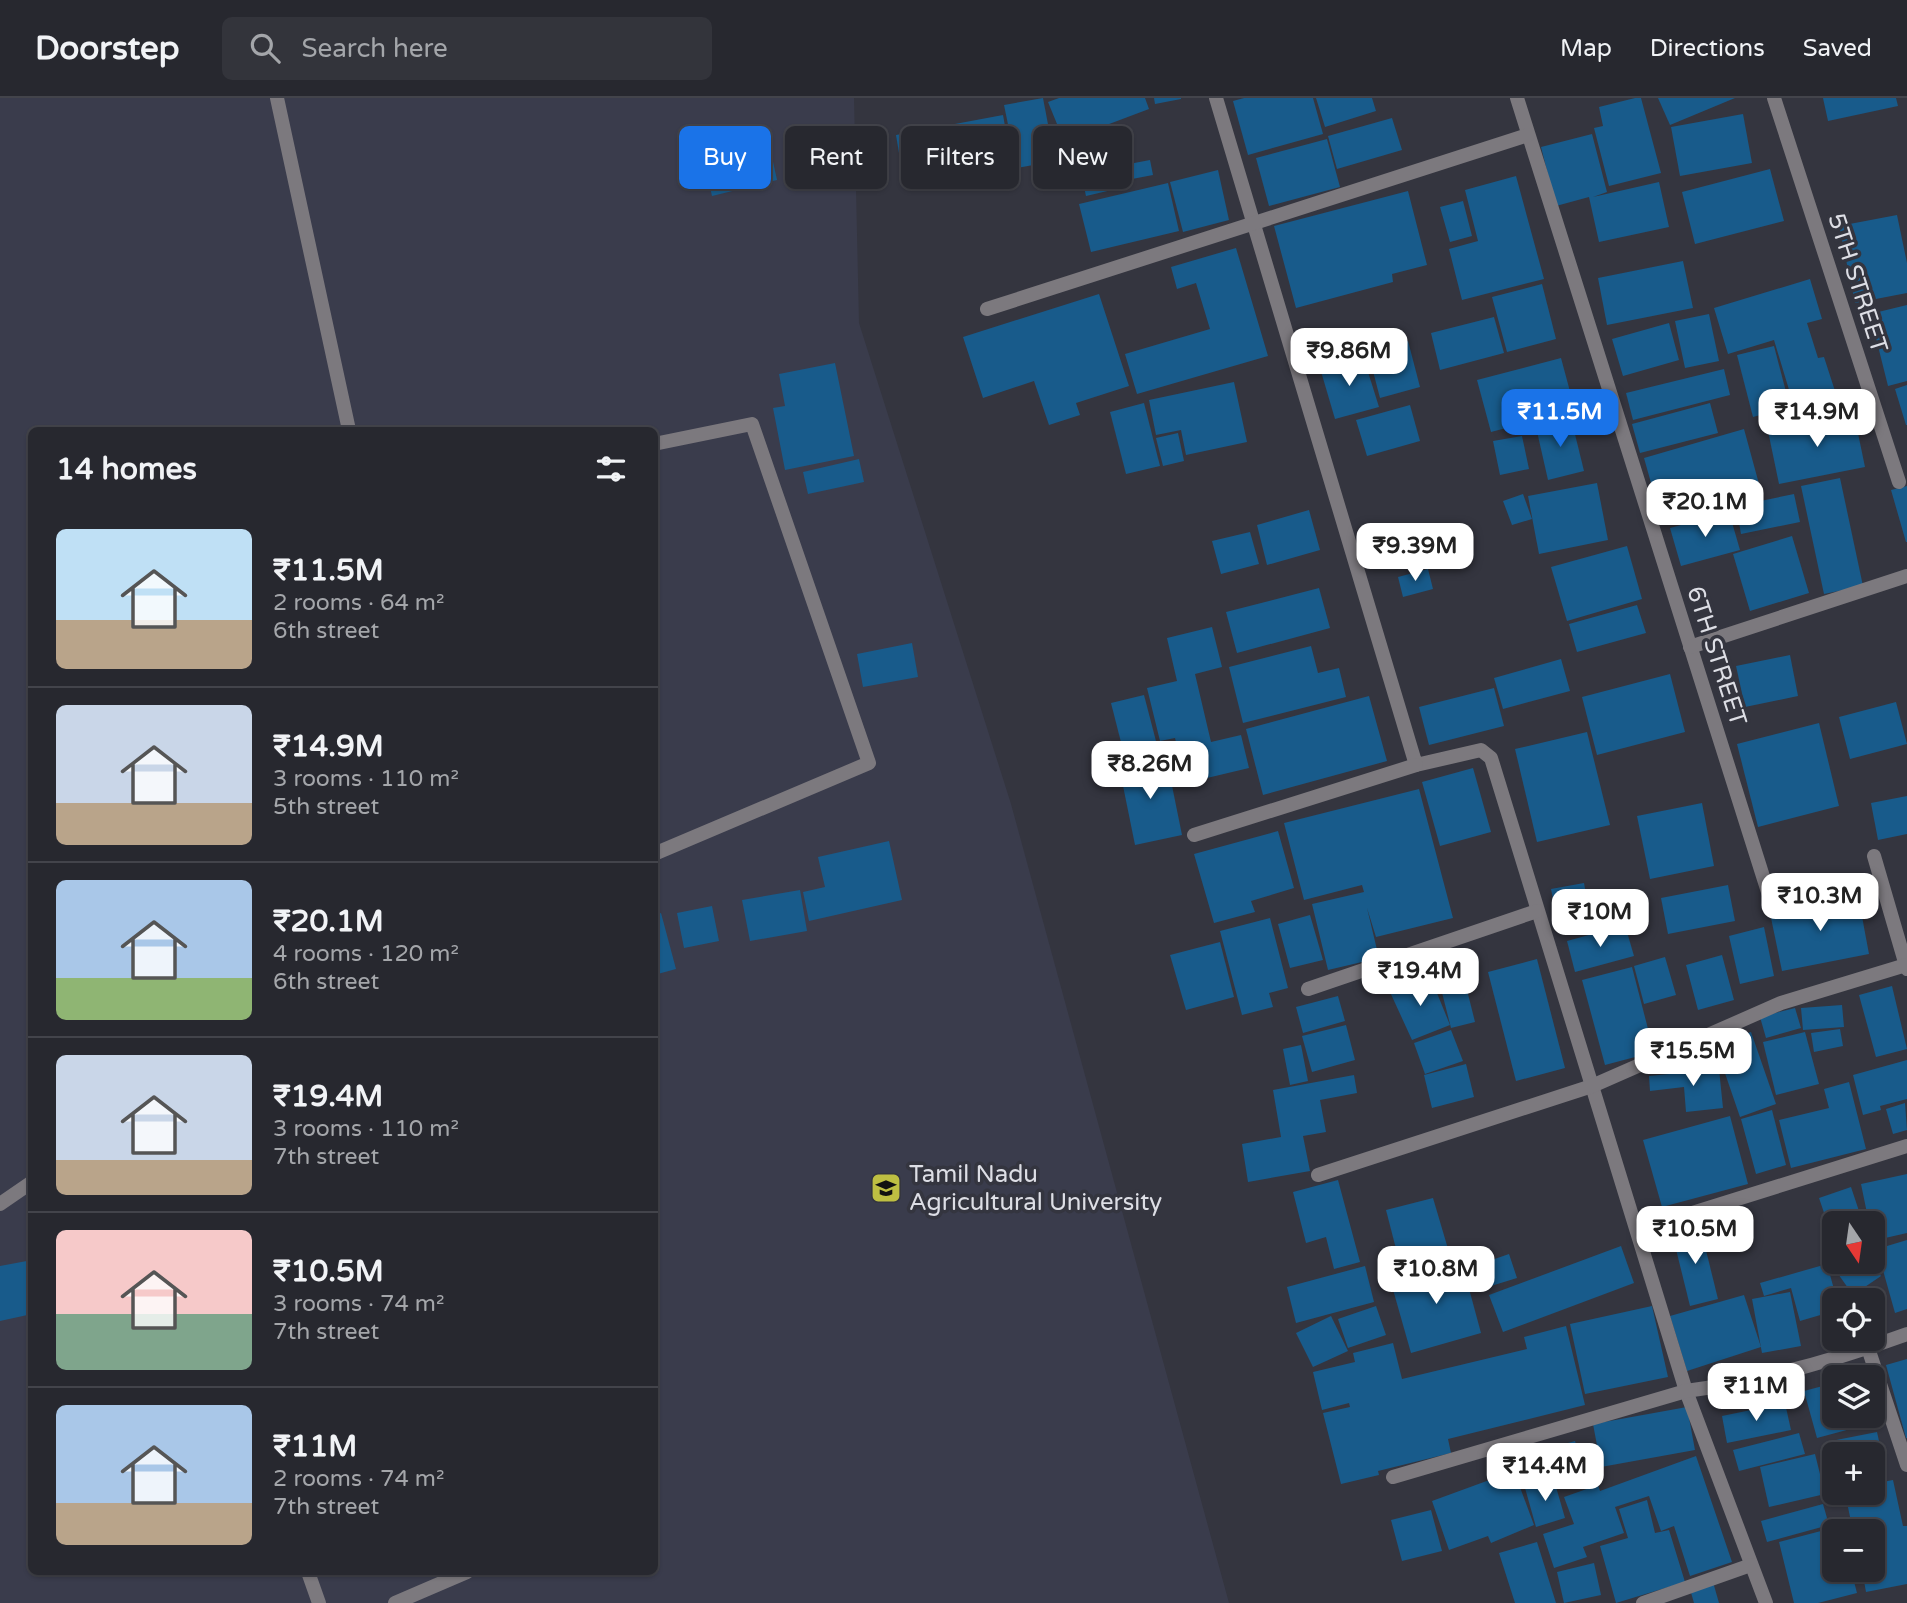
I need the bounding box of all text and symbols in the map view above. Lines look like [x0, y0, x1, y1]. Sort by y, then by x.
search box [222, 17, 712, 80]
text: Doorstep [35, 29, 180, 68]
icon: search [246, 29, 284, 67]
text: Search here [302, 33, 448, 64]
text: Map [1560, 34, 1612, 63]
text: Directions [1650, 34, 1765, 63]
text: Saved [1803, 34, 1872, 63]
chip: Buy [679, 126, 771, 189]
chip: Rent [785, 126, 887, 189]
chip: Filters [901, 126, 1019, 189]
chip: New [1033, 126, 1132, 189]
street label: 5TH STREET [1821, 210, 1894, 357]
pin: ₹9.86M [1292, 328, 1406, 388]
text: ₹9.86M [1307, 337, 1391, 365]
pin: ₹11.5M [1503, 390, 1617, 449]
pin: ₹14.9M [1760, 390, 1874, 449]
text: ₹11.5M [1518, 398, 1603, 426]
text: ₹14.9M [1775, 398, 1860, 426]
icon: filters [592, 450, 630, 488]
text: 14 homes [56, 451, 197, 488]
pin: ₹20.1M [1648, 480, 1762, 539]
text: ₹20.1M [1663, 488, 1748, 516]
pin: ₹9.39M [1358, 524, 1472, 583]
text: ₹9.39M [1373, 532, 1458, 560]
text: ₹11.5M [273, 552, 384, 589]
icon: home [112, 557, 196, 641]
street label: 6TH STREET [1680, 583, 1753, 730]
text: 2 rooms · 64 m² [273, 589, 444, 617]
text: 6th street [273, 617, 379, 645]
text: ₹14.9M [273, 728, 384, 765]
icon: home [112, 733, 196, 817]
pin: ₹8.26M [1093, 742, 1207, 801]
text: ₹8.26M [1108, 750, 1193, 778]
text: 3 rooms · 110 m² [273, 765, 459, 793]
text: 5th street [273, 793, 379, 821]
pin: ₹10.3M [1763, 874, 1877, 933]
text: ₹10.3M [1778, 882, 1863, 910]
pin: ₹10M [1559, 890, 1641, 949]
text: ₹10M [1568, 898, 1632, 926]
text: ₹20.1M [273, 903, 384, 940]
icon: home [112, 908, 196, 992]
text: 4 rooms · 120 m² [273, 940, 459, 968]
pin: ₹19.4M [1363, 948, 1477, 1008]
text: ₹19.4M [1378, 957, 1462, 985]
text: 6th street [273, 968, 379, 996]
pin: ₹15.5M [1636, 1028, 1750, 1088]
text: ₹15.5M [1651, 1037, 1735, 1065]
text: ₹19.4M [273, 1078, 383, 1115]
icon: home [112, 1083, 196, 1167]
text: 3 rooms · 110 m² [273, 1115, 459, 1143]
text: 7th street [273, 1143, 379, 1171]
place label: Tamil Nadu Agricultural University [909, 1160, 1162, 1217]
school or university icon: Tamil Nadu Agricultural University [869, 1171, 903, 1205]
pin: ₹10.5M [1638, 1206, 1752, 1266]
north arrow [1822, 1211, 1885, 1274]
map controls [1822, 1211, 1885, 1582]
text: ₹10.5M [1653, 1215, 1738, 1243]
pin: ₹10.8M [1379, 1246, 1493, 1306]
text: ₹10.5M [273, 1253, 384, 1290]
text: ₹10.8M [1394, 1255, 1478, 1283]
icon: home [112, 1258, 196, 1342]
button: locate [1822, 1288, 1885, 1351]
text: 3 rooms · 74 m² [273, 1290, 444, 1318]
text: 7th street [273, 1318, 379, 1346]
pin: ₹11M [1715, 1364, 1797, 1423]
button: layers [1822, 1365, 1885, 1428]
text: ₹11M [1724, 1372, 1788, 1400]
text: ₹11M [273, 1428, 357, 1465]
icon: home [112, 1433, 196, 1517]
button: + [1822, 1442, 1885, 1505]
pin: ₹14.4M [1488, 1444, 1602, 1503]
text: ₹14.4M [1503, 1452, 1587, 1480]
text: 2 rooms · 74 m² [273, 1465, 444, 1493]
text: 7th street [273, 1493, 379, 1521]
button: − [1822, 1519, 1885, 1582]

